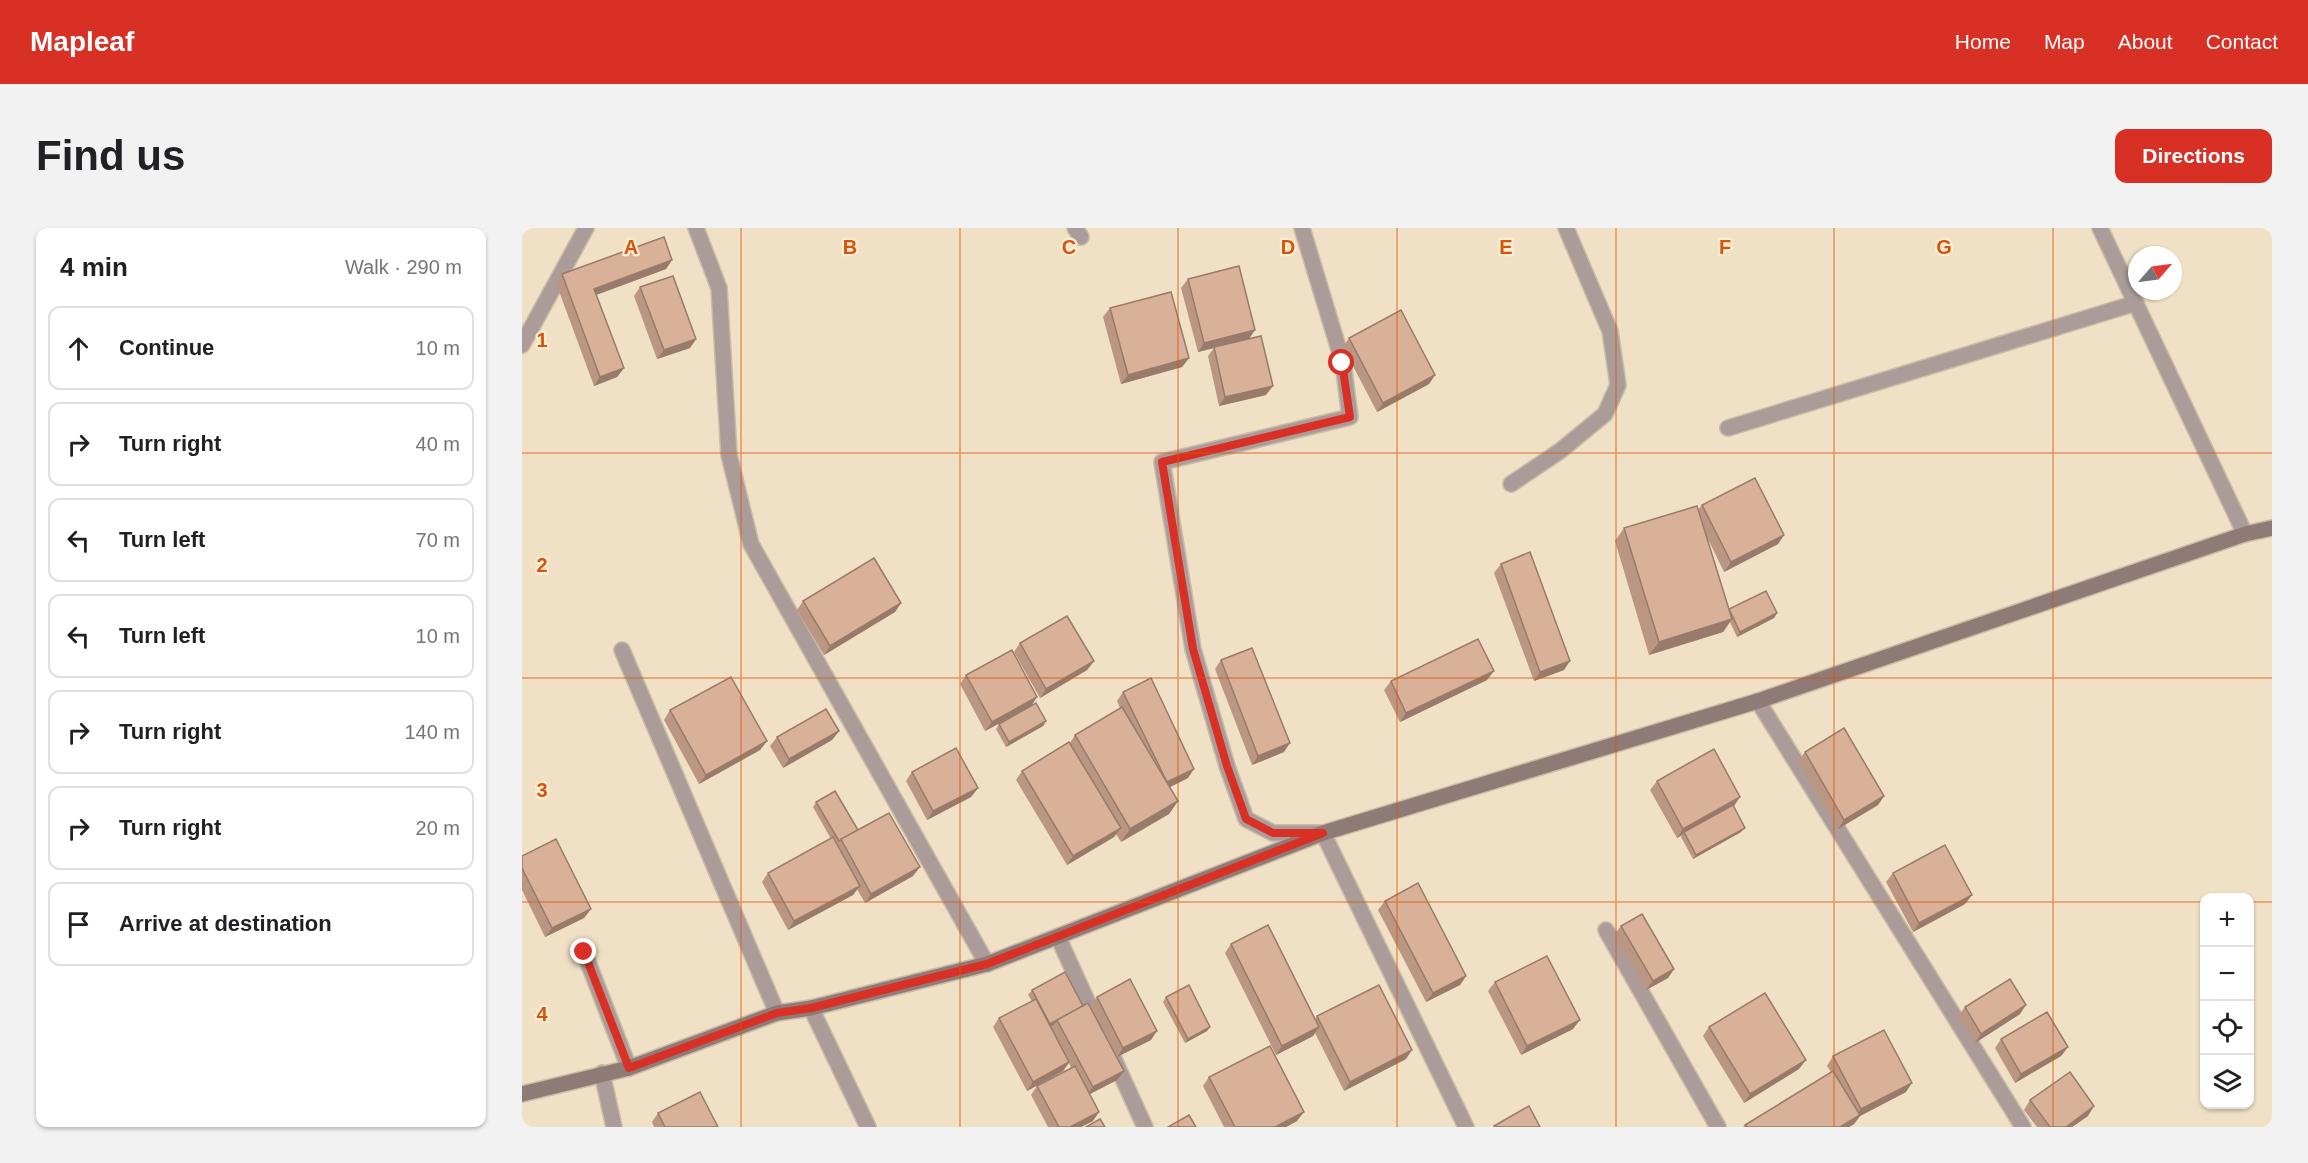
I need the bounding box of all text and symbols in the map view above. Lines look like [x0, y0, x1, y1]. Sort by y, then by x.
text: Mapleaf [30, 26, 134, 57]
text: Home [1955, 30, 2011, 53]
text: Map [2044, 30, 2085, 53]
text: About [2118, 30, 2173, 53]
text: Contact [2206, 30, 2278, 53]
button: Directions [2115, 129, 2272, 183]
text: Find us [36, 132, 185, 179]
text: A [624, 236, 638, 258]
text: B [843, 236, 857, 258]
text: C [1062, 236, 1076, 258]
text: D [1281, 236, 1295, 258]
text: E [1499, 236, 1513, 258]
text: F [1719, 236, 1731, 258]
text: G [1936, 236, 1952, 258]
north arrow [2128, 246, 2182, 300]
text: 4 min [60, 252, 128, 282]
text: Walk · 290 m [345, 256, 462, 278]
text: 1 [536, 329, 548, 351]
icon: ahead [62, 332, 95, 365]
text: Continue [119, 335, 214, 360]
text: 10 m [416, 337, 460, 359]
route start [1328, 349, 1354, 375]
icon: right [62, 428, 95, 461]
text: Turn right [119, 431, 221, 456]
text: 40 m [416, 433, 460, 455]
icon: left [62, 524, 95, 557]
text: Turn left [119, 527, 205, 552]
text: 70 m [416, 529, 460, 551]
text: 2 [536, 554, 548, 576]
icon: left [62, 620, 95, 653]
text: Turn left [119, 623, 205, 648]
text: 10 m [416, 625, 460, 647]
icon: right [62, 716, 95, 749]
text: Turn right [119, 719, 221, 744]
text: 140 m [404, 721, 460, 743]
text: 3 [536, 779, 548, 801]
icon: right [62, 812, 95, 845]
text: Turn right [119, 815, 221, 840]
text: 20 m [416, 817, 460, 839]
map controls [2200, 893, 2254, 1109]
button: + [2200, 893, 2254, 947]
icon: arrive [62, 908, 95, 941]
text: Arrive at destination [119, 911, 332, 936]
route end [570, 938, 596, 964]
button: − [2200, 947, 2254, 1001]
button: locate [2200, 1001, 2254, 1055]
text: 4 [536, 1003, 548, 1025]
button: layers [2200, 1055, 2254, 1109]

